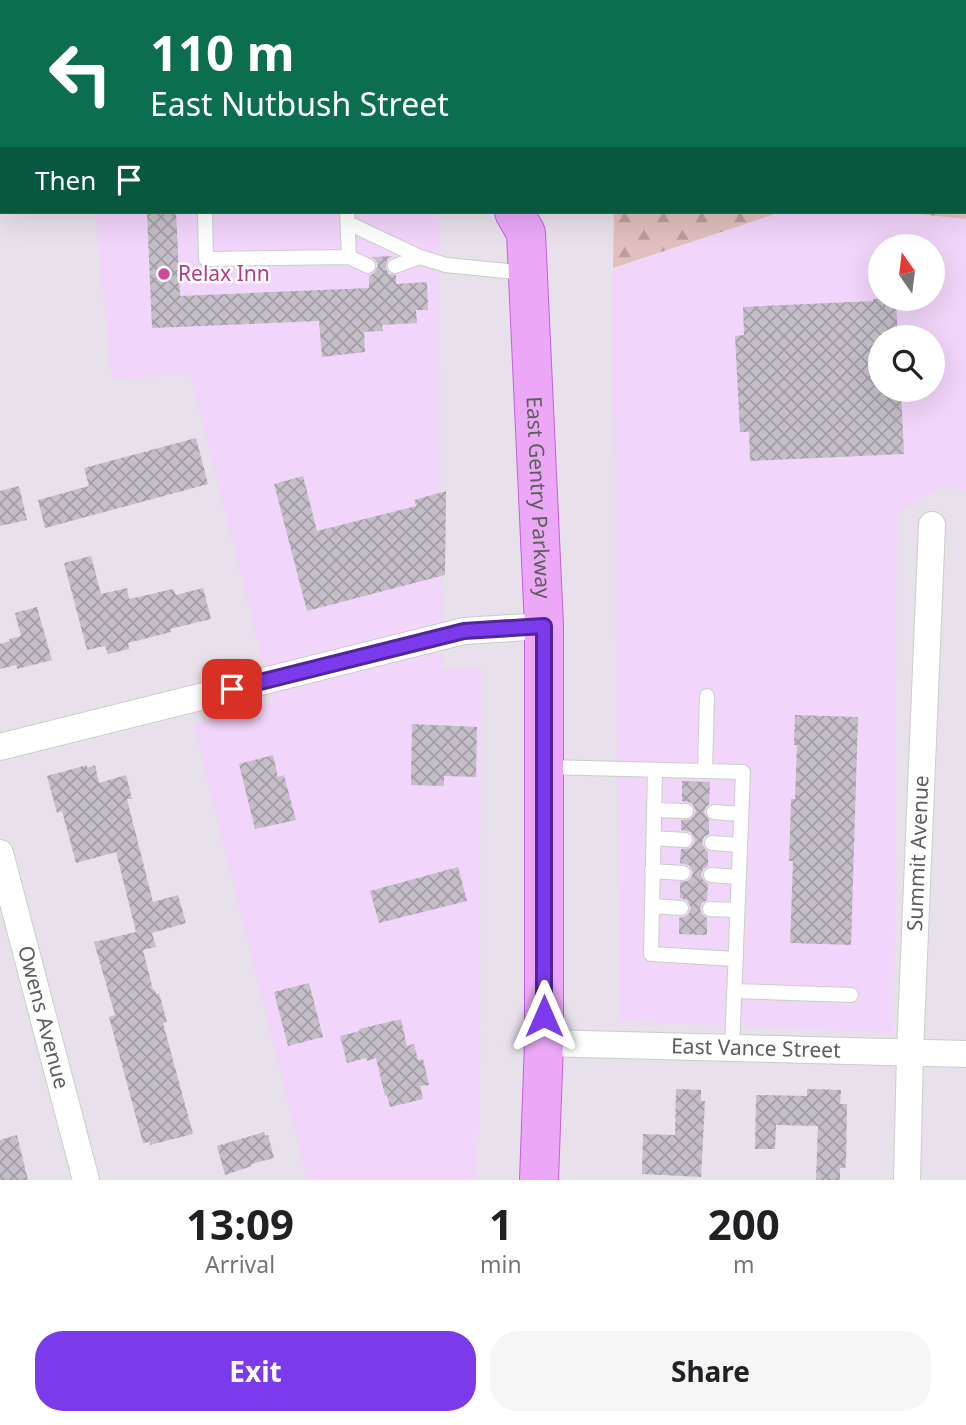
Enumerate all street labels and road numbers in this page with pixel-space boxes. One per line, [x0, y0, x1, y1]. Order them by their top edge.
street label: East Gentry Parkway [520, 396, 558, 600]
street label: Summit Avenue [900, 775, 935, 932]
street label: Owens Avenue [12, 942, 76, 1092]
street label: East Vance Street [671, 1031, 842, 1064]

